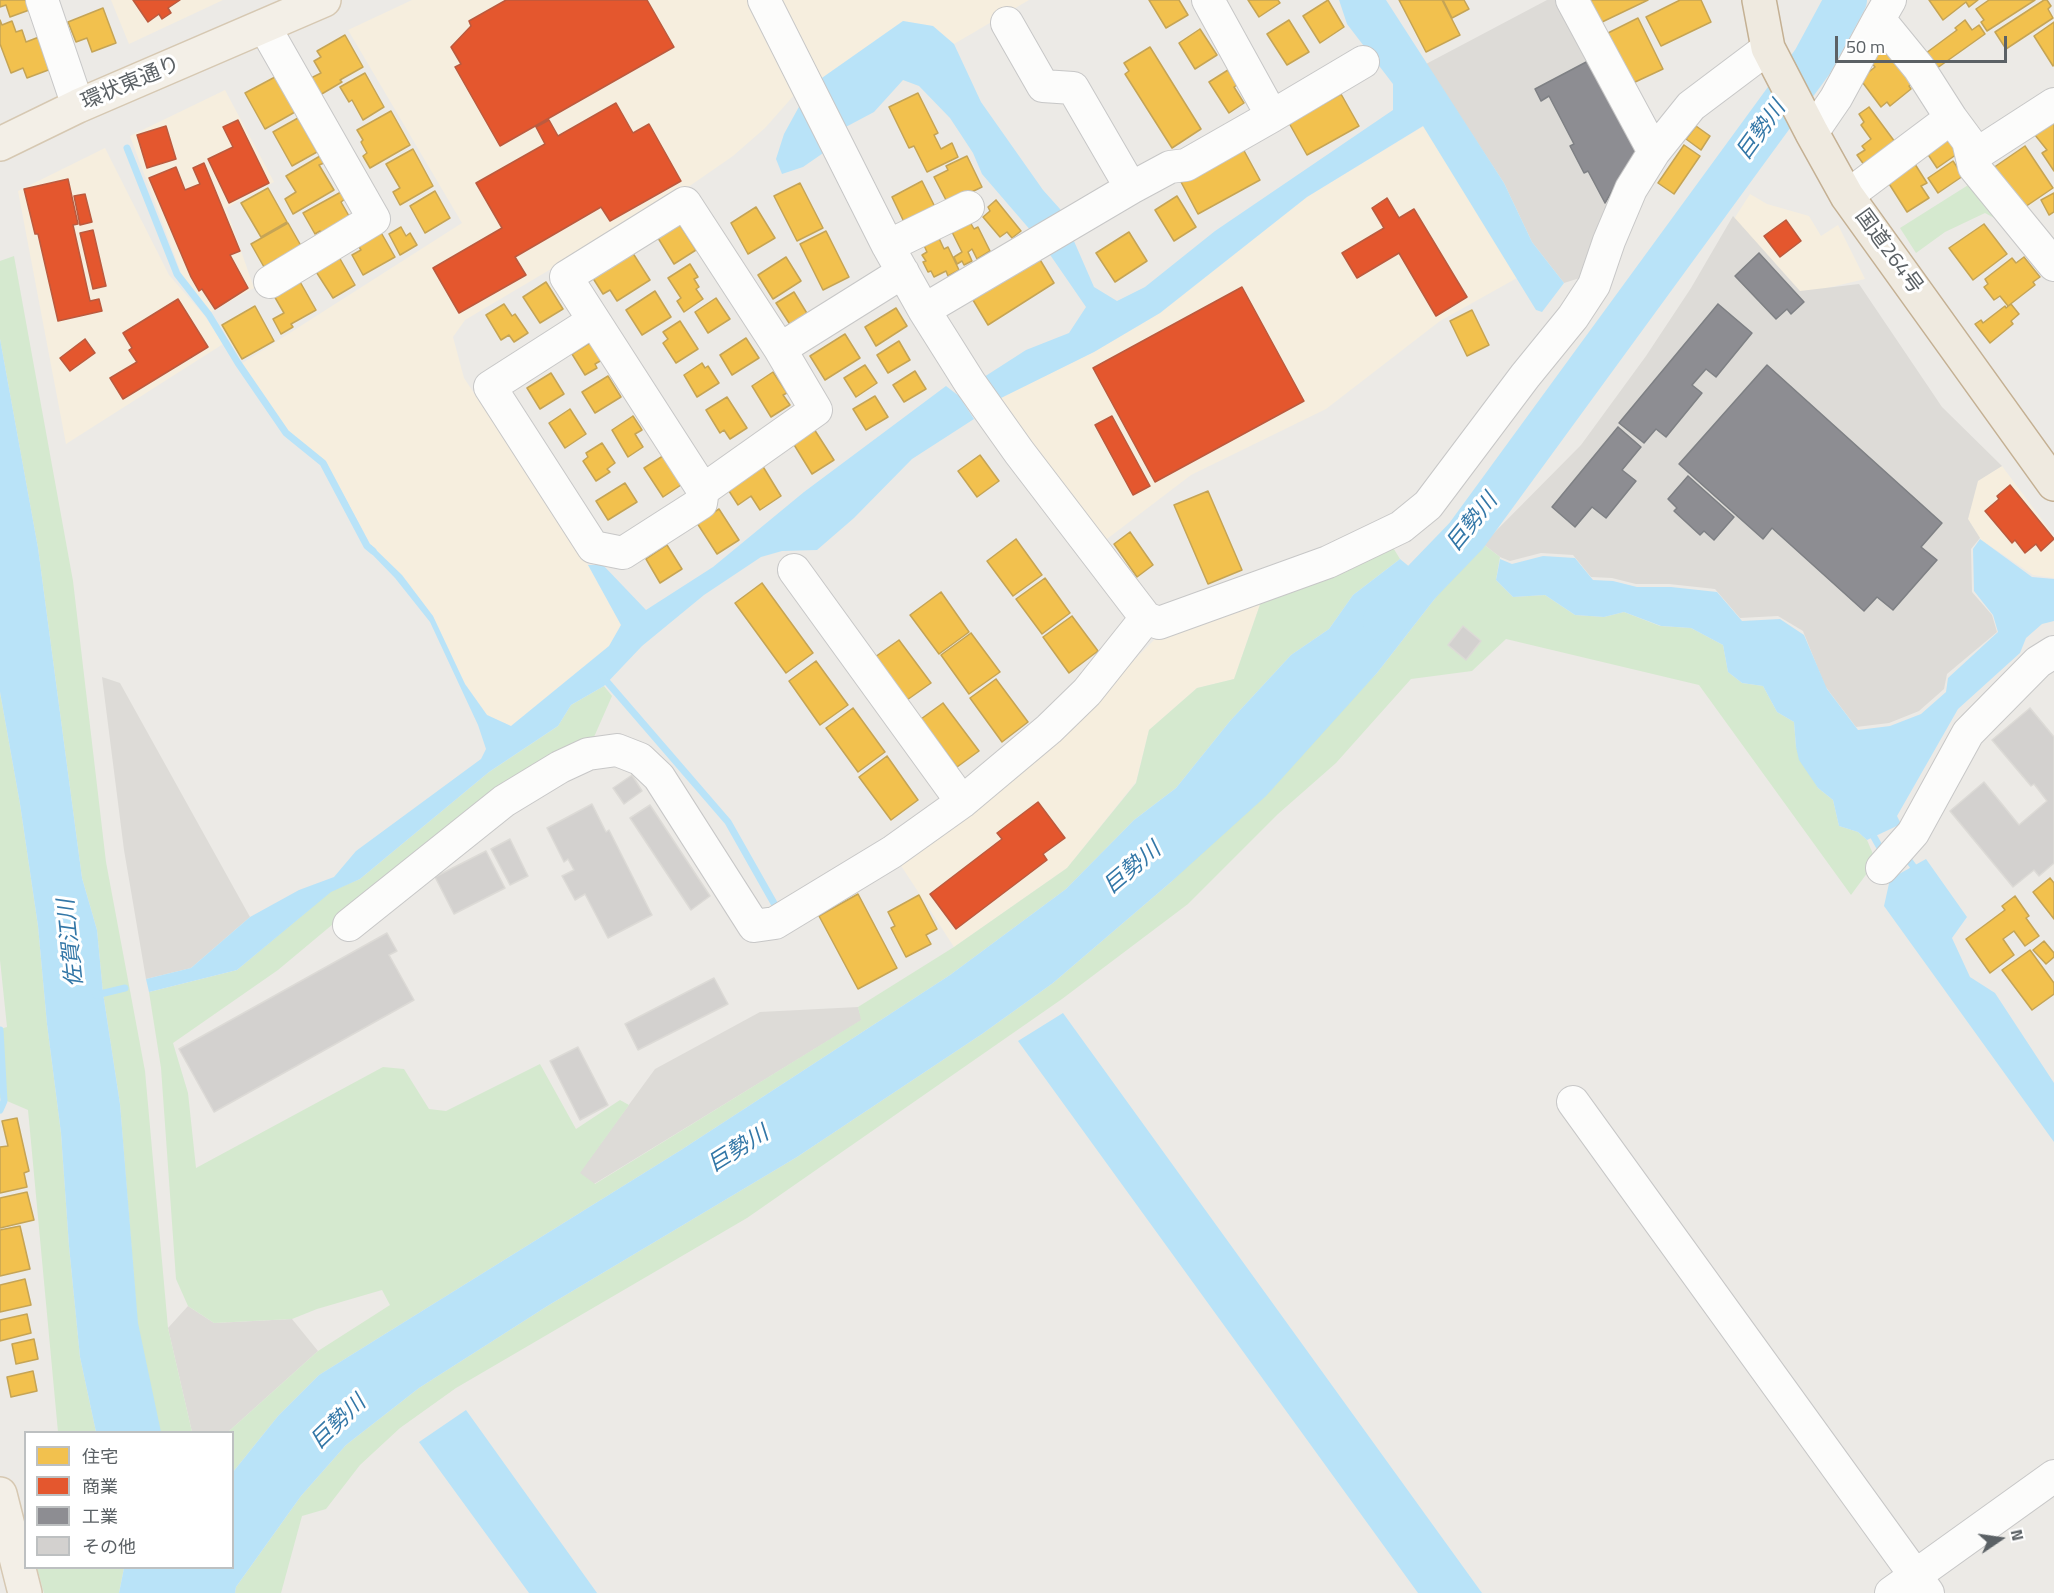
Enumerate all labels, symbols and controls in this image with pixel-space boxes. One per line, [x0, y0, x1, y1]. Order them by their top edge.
scale bar [1838, 24, 2010, 62]
text: 50 m [1846, 33, 1885, 60]
street label: 環状東通り [78, 52, 184, 116]
water label: 巨勢川 [1732, 97, 1792, 165]
street label: 国道264号 [1849, 205, 1927, 299]
water label: 巨勢川 [1442, 489, 1504, 557]
water label: 巨勢川 [1099, 838, 1167, 900]
water label: 佐賀江川 [54, 898, 90, 988]
water label: 巨勢川 [704, 1121, 774, 1179]
water label: 巨勢川 [306, 1391, 372, 1455]
legend [24, 1431, 234, 1569]
text: 住宅 [82, 1443, 118, 1470]
text: 商業 [82, 1473, 118, 1500]
text: 工業 [82, 1503, 118, 1530]
north arrow [1970, 1509, 2030, 1569]
text: N [2005, 1527, 2030, 1543]
text: その他 [82, 1533, 136, 1560]

